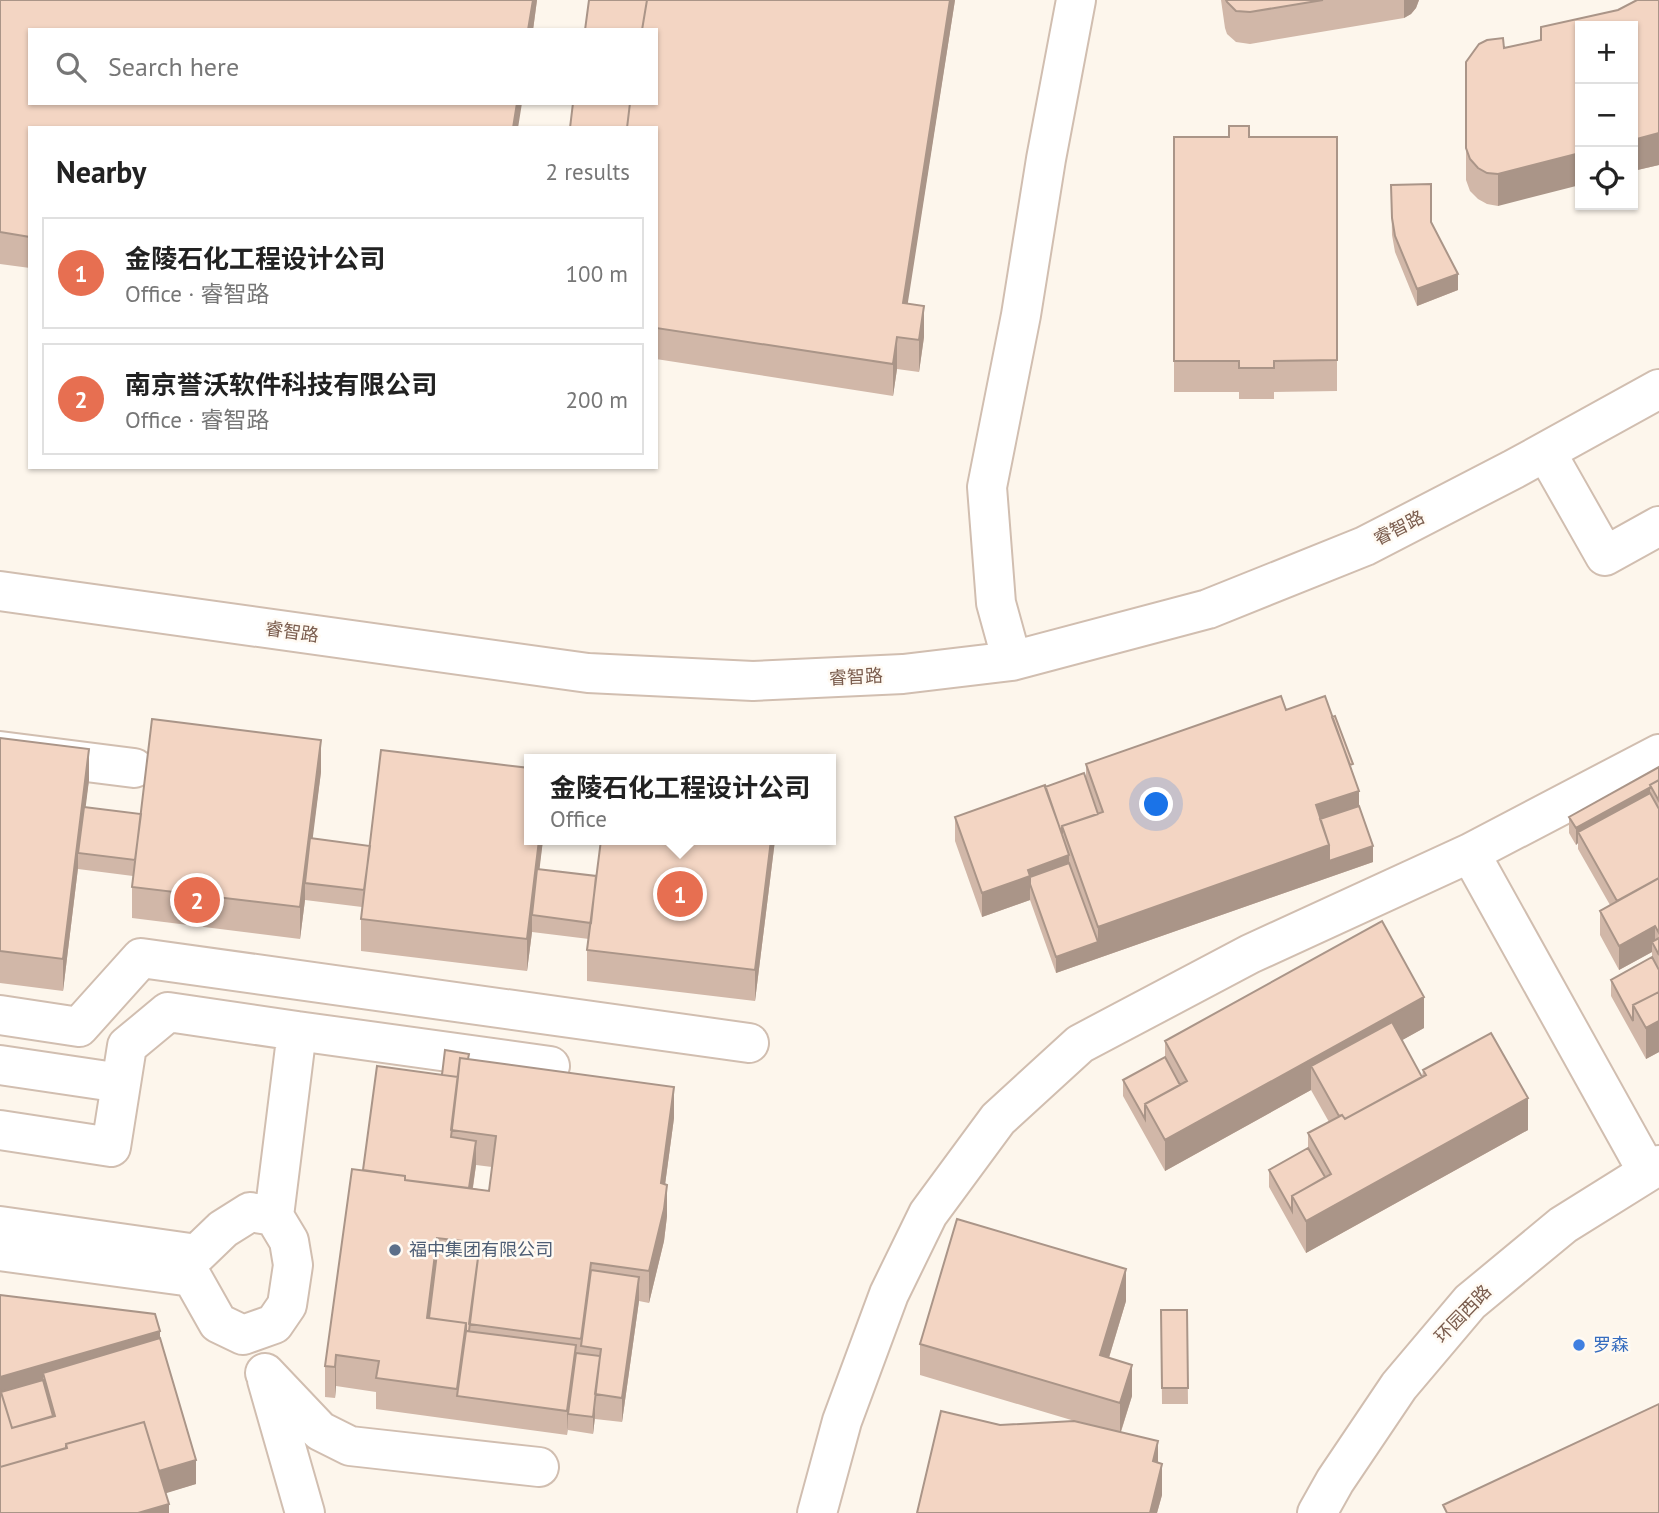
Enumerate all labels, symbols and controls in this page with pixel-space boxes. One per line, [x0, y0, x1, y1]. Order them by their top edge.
map controls [1575, 21, 1638, 210]
button: + [1575, 21, 1638, 84]
search box [28, 28, 658, 105]
icon: search [52, 48, 90, 86]
text: Search here [108, 50, 239, 83]
button: − [1575, 84, 1638, 147]
button: locate [1575, 147, 1638, 210]
text: Nearby [56, 152, 146, 191]
text: 2 results [546, 157, 630, 186]
text: 金陵石化工程设计公司 [125, 242, 385, 275]
text: 1 [74, 259, 88, 288]
text: 100 m [566, 259, 628, 288]
text: Office · 睿智路 [125, 279, 269, 308]
text: 南京誉沃软件科技有限公司 [125, 368, 437, 401]
text: 2 [74, 385, 88, 414]
text: 200 m [566, 385, 628, 414]
text: Office · 睿智路 [125, 405, 269, 434]
street label: 睿智路 [1369, 505, 1428, 550]
street label: 睿智路 [264, 616, 320, 647]
street label: 睿智路 [828, 664, 884, 689]
popup [524, 754, 836, 845]
text: 金陵石化工程设计公司 [550, 771, 810, 804]
your location [1139, 787, 1173, 821]
text: Office [550, 804, 607, 833]
pin: 1 [657, 868, 703, 920]
pin: 2 [174, 874, 220, 926]
place label: 福中集团有限公司 [409, 1238, 553, 1261]
marker: 福中集团有限公司 [387, 1242, 403, 1258]
street label: 环园西路 [1429, 1280, 1496, 1348]
place label: 罗森 [1593, 1333, 1629, 1356]
marker: 罗森 [1571, 1337, 1587, 1353]

